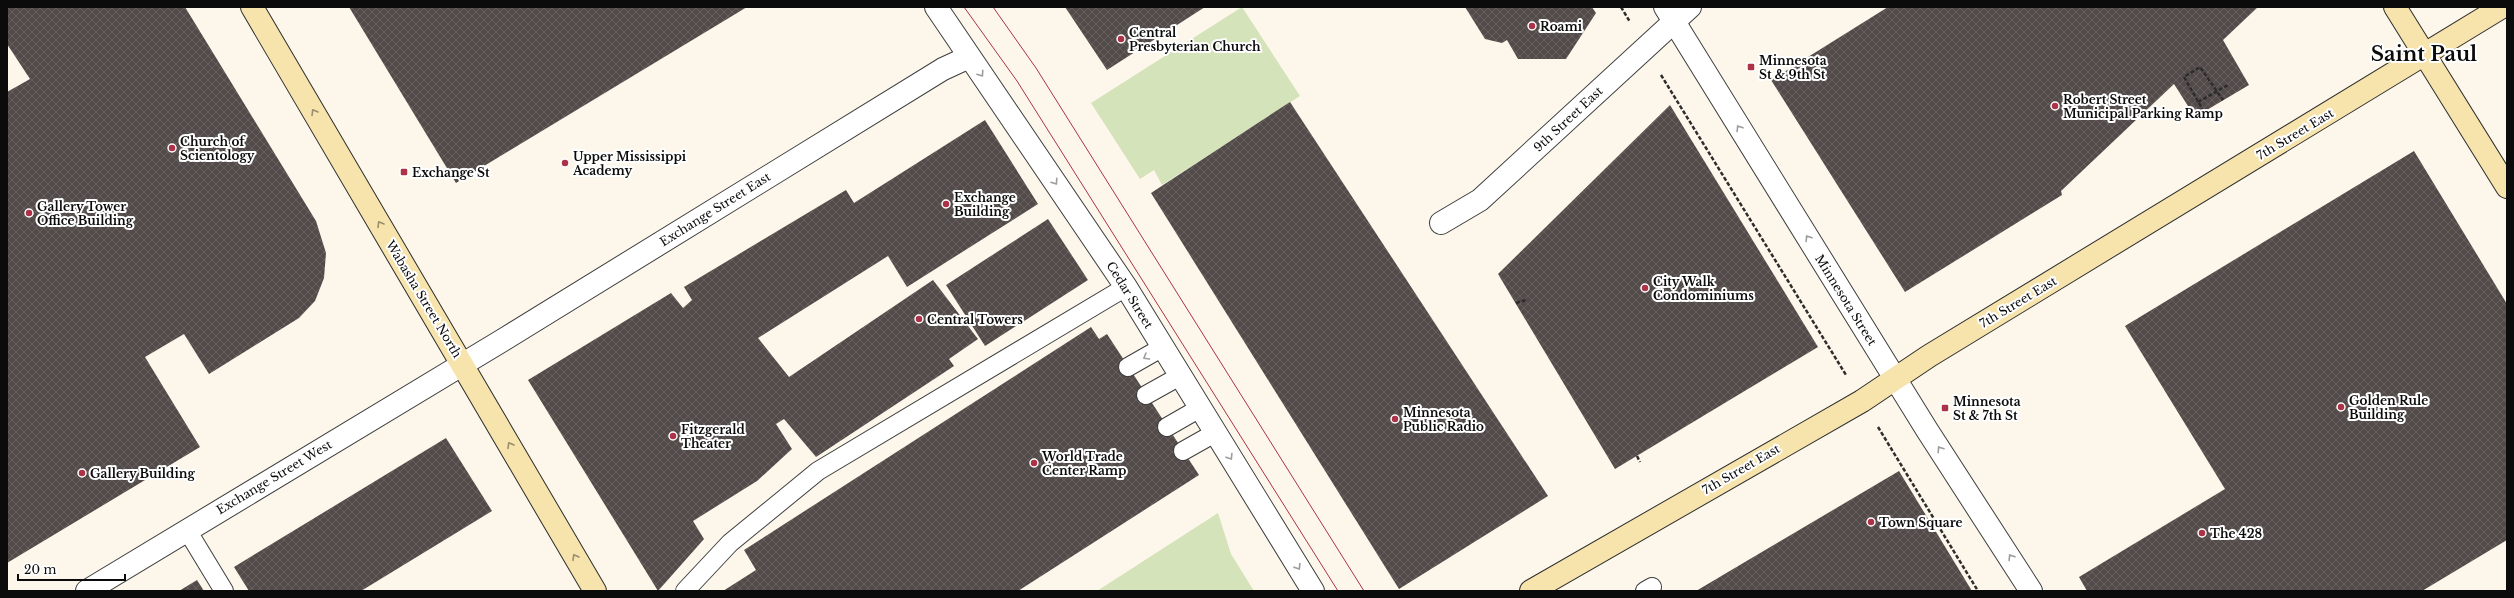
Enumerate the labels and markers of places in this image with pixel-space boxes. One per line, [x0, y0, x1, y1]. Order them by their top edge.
place label: Roami [1540, 19, 1583, 34]
marker: Roami [1527, 21, 1537, 31]
place label: Central Presbyterian Church [1129, 25, 1261, 54]
marker: Central Presbyterian Church [1116, 34, 1126, 44]
place label: Minnesota St & 9th St [1759, 53, 1827, 82]
marker: Minnesota St & 9th St [1746, 62, 1756, 72]
place label: Robert Street Municipal Parking Ramp [2063, 92, 2223, 121]
marker: Robert Street Municipal Parking Ramp [2050, 101, 2060, 111]
place label: Church of Scientology [180, 134, 255, 163]
marker: Church of Scientology [167, 143, 177, 153]
place label: Upper Mississippi Academy [572, 149, 687, 178]
marker: Upper Mississippi Academy [560, 158, 570, 168]
place label: Exchange St [412, 165, 490, 180]
marker: Exchange St [399, 167, 409, 177]
place label: Exchange Building [954, 190, 1016, 219]
place label: Gallery Tower Office Building [37, 199, 134, 228]
marker: Exchange Building [941, 199, 951, 209]
marker: Gallery Tower Office Building [24, 208, 34, 218]
place label: City Walk Condominiums [1653, 274, 1754, 303]
marker: City Walk Condominiums [1640, 283, 1650, 293]
place label: Central Towers [927, 312, 1023, 327]
marker: Central Towers [914, 314, 924, 324]
place label: Golden Rule Building [2349, 393, 2428, 422]
place label: Minnesota St & 7th St [1953, 394, 2021, 423]
marker: Golden Rule Building [2336, 402, 2346, 412]
marker: Minnesota St & 7th St [1940, 403, 1950, 413]
place label: Minnesota Public Radio [1403, 405, 1484, 434]
marker: Minnesota Public Radio [1390, 414, 1400, 424]
place label: Fitzgerald Theater [681, 422, 745, 451]
marker: Fitzgerald Theater [668, 431, 678, 441]
place label: World Trade Center Ramp [1041, 449, 1126, 478]
marker: World Trade Center Ramp [1029, 458, 1039, 468]
place label: Gallery Building [90, 466, 195, 481]
marker: Gallery Building [77, 468, 87, 478]
place label: Town Square [1879, 515, 1963, 530]
marker: Town Square [1866, 517, 1876, 527]
place label: The 428 [2210, 526, 2262, 541]
marker: The 428 [2197, 528, 2207, 538]

